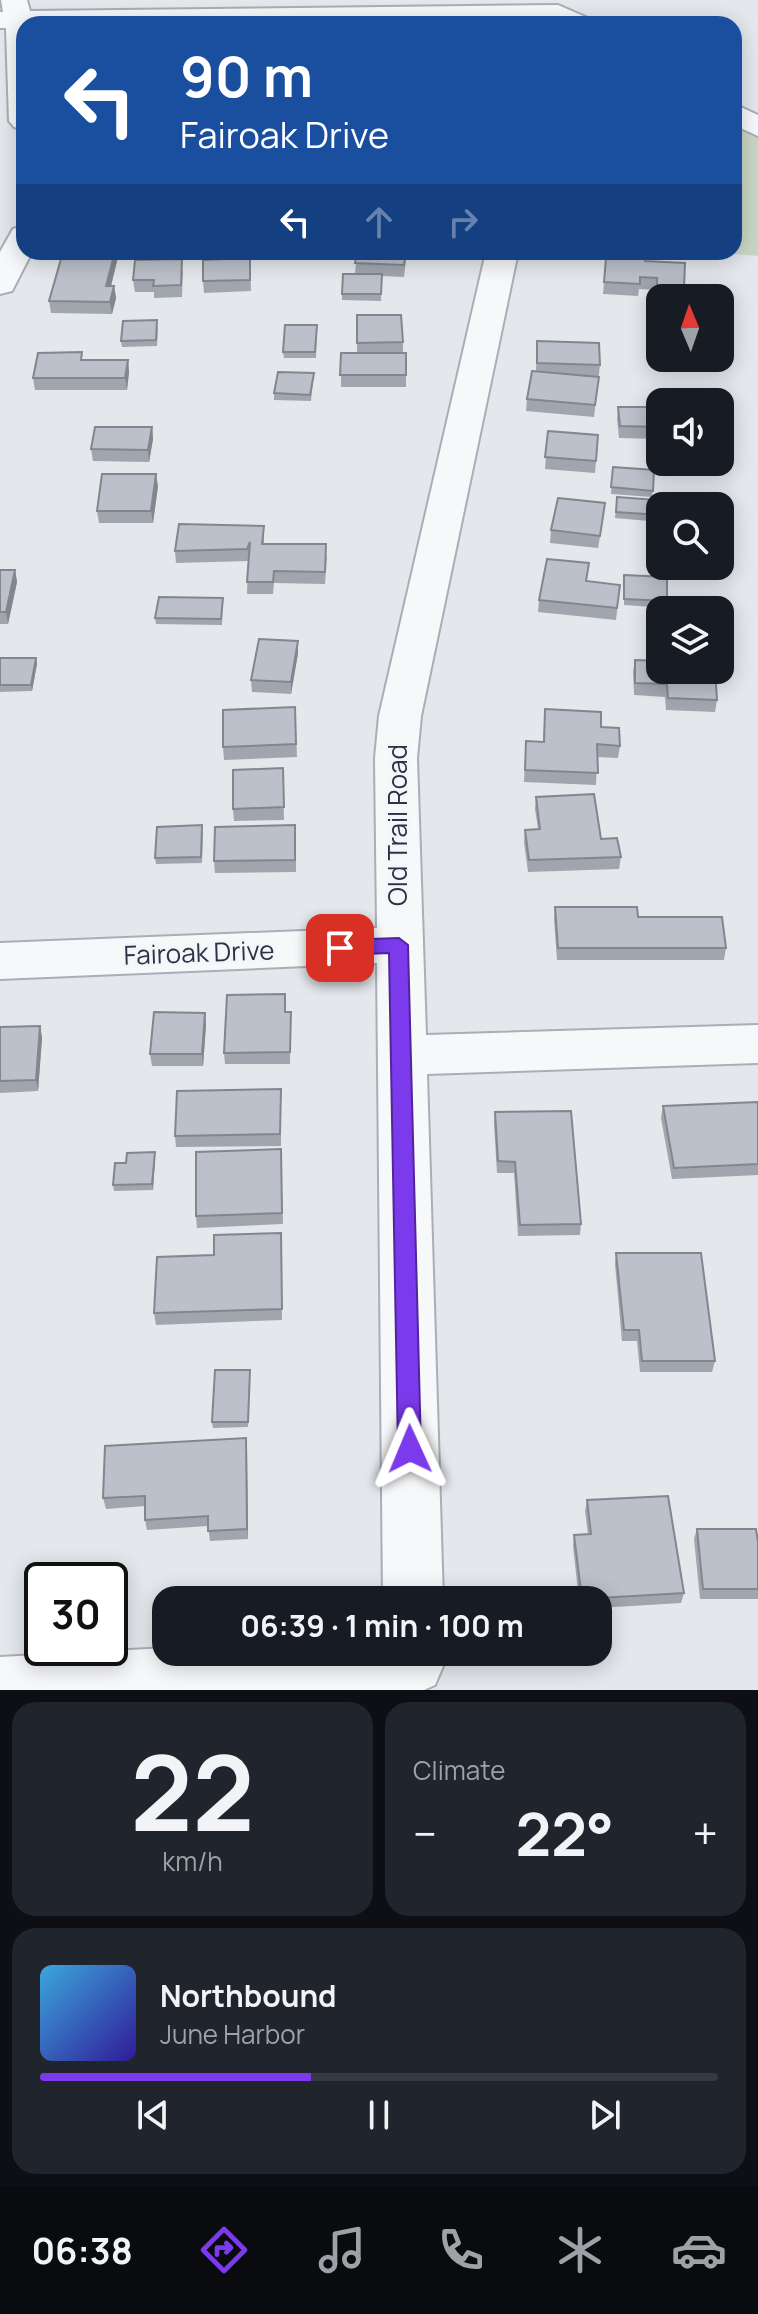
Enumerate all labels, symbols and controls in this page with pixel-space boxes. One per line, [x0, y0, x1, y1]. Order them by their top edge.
text: 90 m [180, 37, 313, 114]
icon: left [48, 48, 152, 152]
text: Fairoak Drive [180, 110, 389, 159]
icon: left [273, 200, 317, 244]
icon: ahead [357, 200, 401, 244]
icon: right [441, 200, 485, 244]
north arrow [646, 284, 734, 372]
map controls [646, 284, 734, 684]
button: sound [646, 388, 734, 476]
button: search [646, 492, 734, 580]
button: layers [646, 596, 734, 684]
street label: Old Trail Road [379, 744, 415, 906]
pin [306, 914, 374, 982]
icon: arrive [318, 926, 362, 970]
street label: Fairoak Drive [123, 931, 275, 973]
position arrow [368, 1407, 452, 1491]
speed limit sign: 30 [24, 1562, 128, 1666]
text: 06:39 · 1 min · 100 m [240, 1605, 524, 1646]
text: 22 [131, 1720, 254, 1862]
text: Climate [413, 1752, 505, 1788]
text: 22° [515, 1792, 614, 1874]
text: − [413, 1803, 437, 1863]
text: + [693, 1803, 718, 1863]
text: km/h [162, 1843, 223, 1879]
text: Northbound [160, 1975, 337, 2016]
text: June Harbor [160, 2016, 305, 2052]
icon: previous [131, 2093, 175, 2137]
icon: pause [357, 2093, 401, 2137]
icon: next [583, 2093, 627, 2137]
icon: directions [196, 2222, 252, 2278]
icon: music [314, 2222, 370, 2278]
icon: phone [433, 2222, 489, 2278]
icon: climate [552, 2222, 608, 2278]
icon: car [671, 2222, 727, 2278]
text: 06:38 [31, 2226, 133, 2275]

